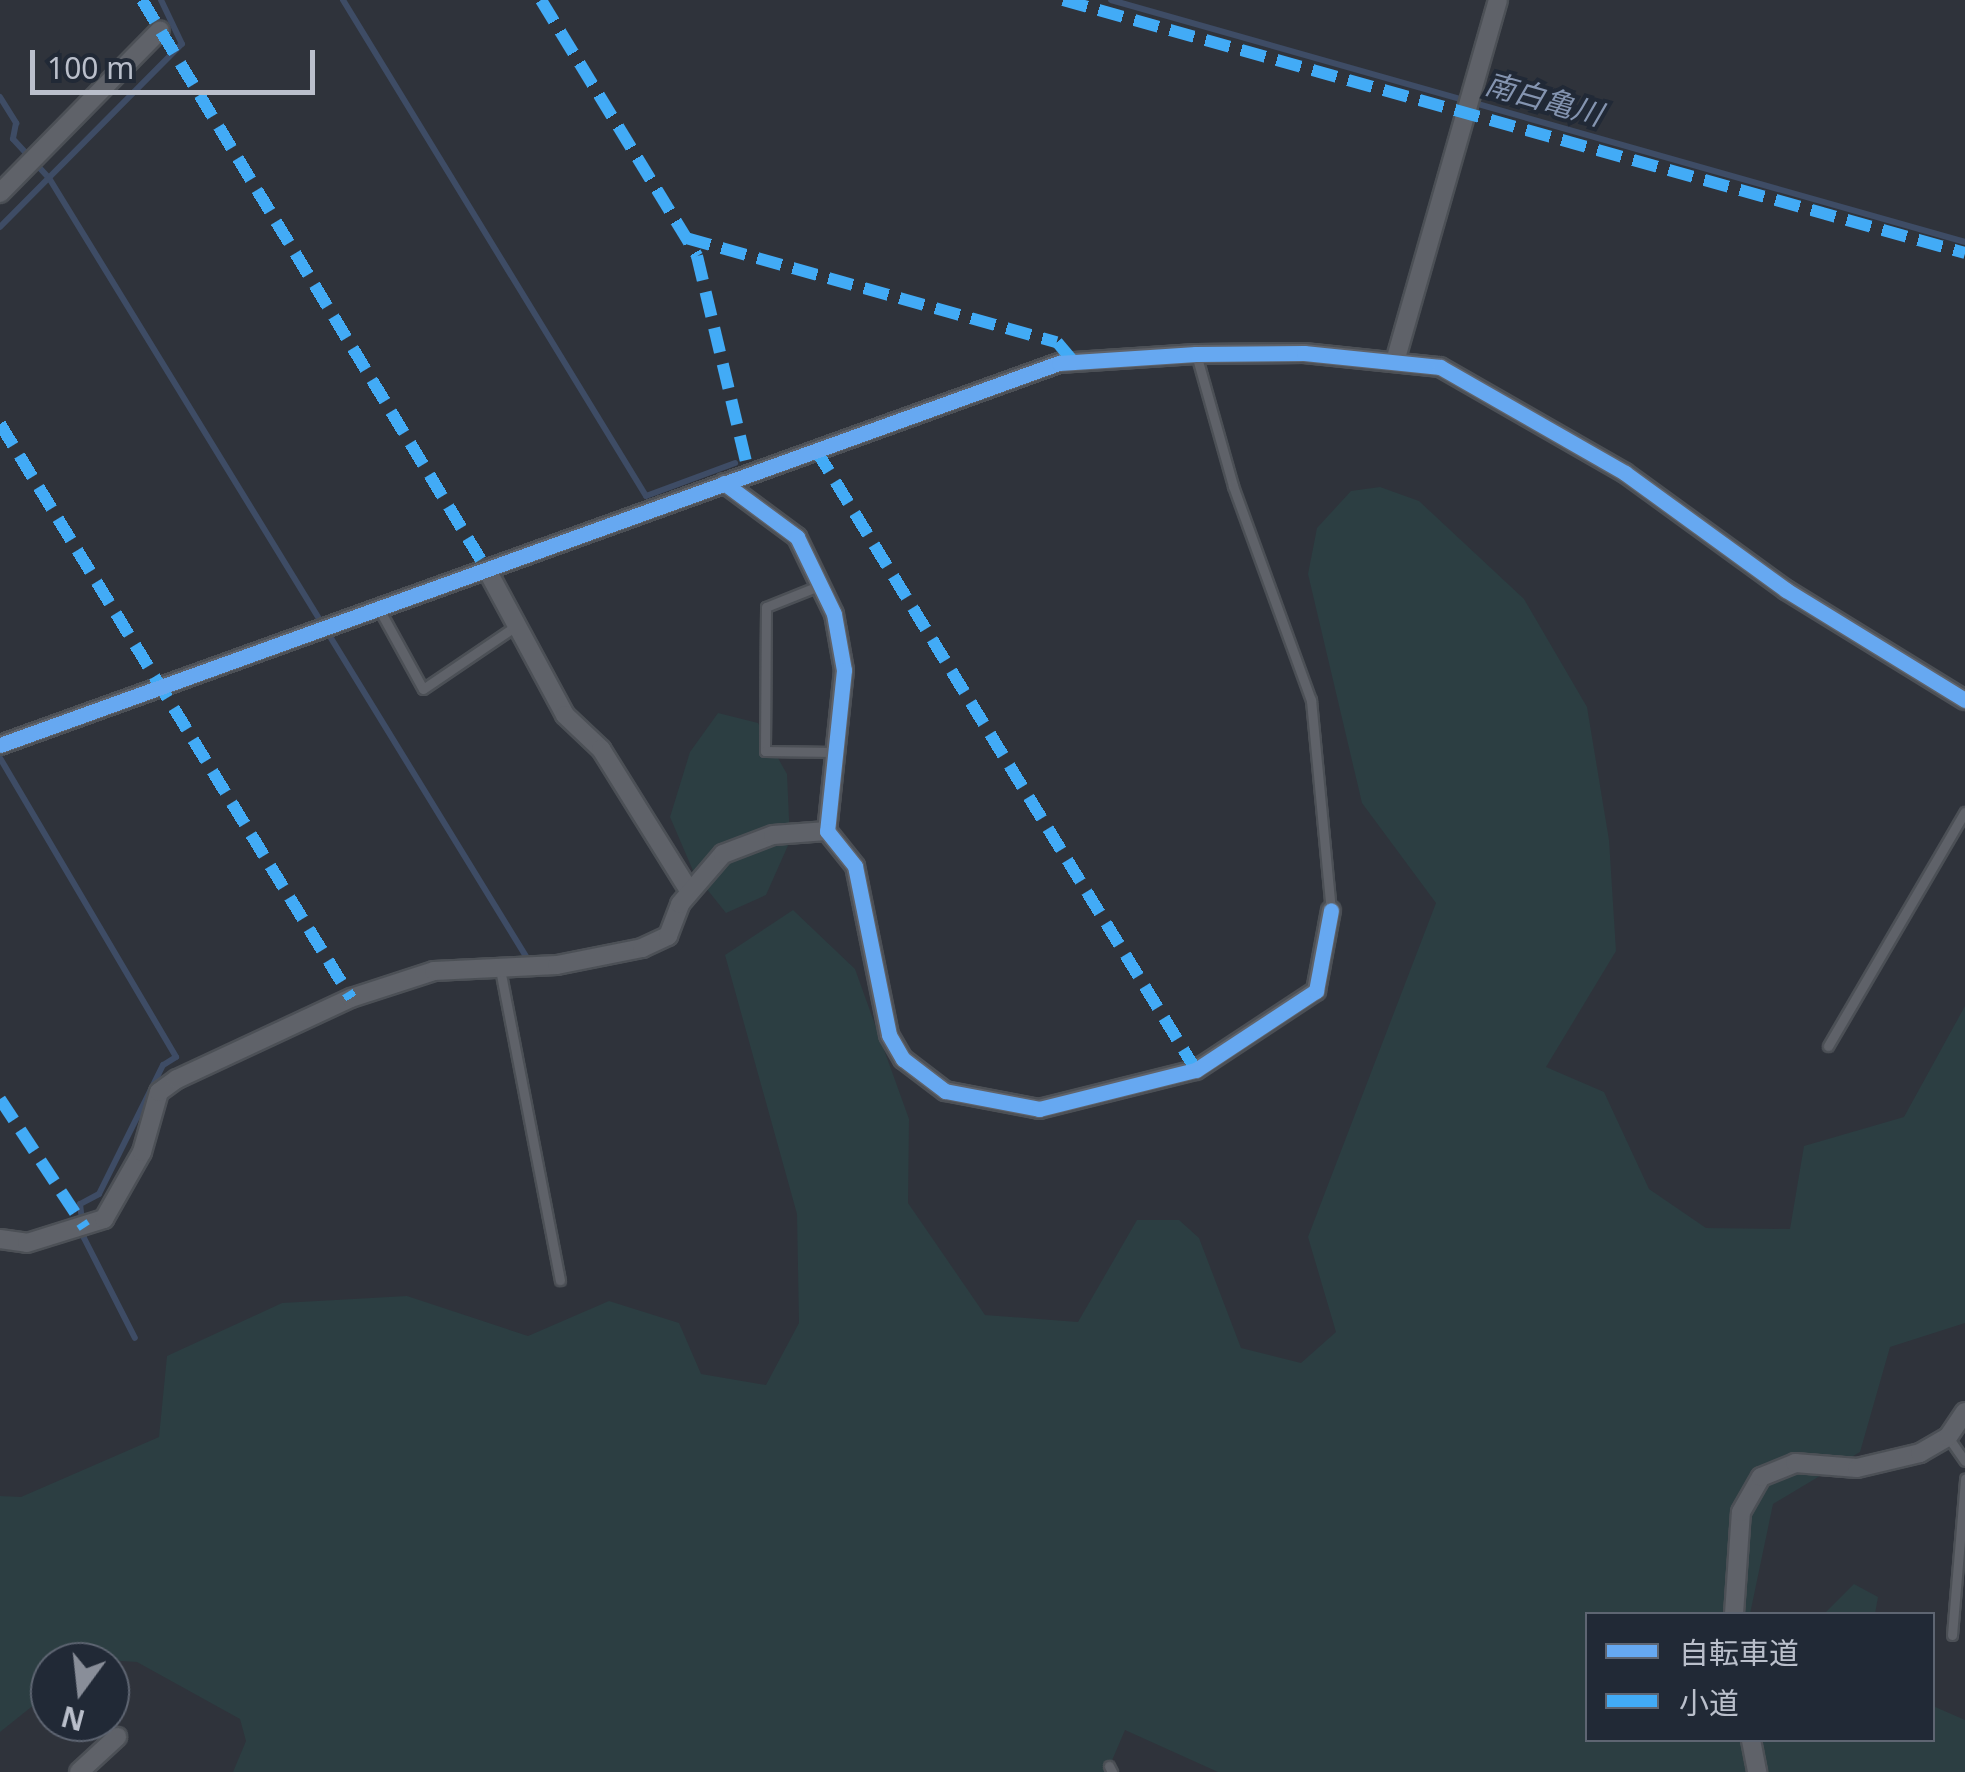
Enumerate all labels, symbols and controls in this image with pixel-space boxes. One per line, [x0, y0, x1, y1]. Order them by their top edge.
scale bar [35, 30, 320, 92]
text: 100 m [47, 47, 134, 88]
water label: 南白亀川 [1481, 65, 1607, 133]
legend [1585, 1612, 1935, 1742]
text: 自転車道 [1679, 1632, 1799, 1673]
north arrow [30, 1642, 130, 1742]
text: 小道 [1679, 1682, 1739, 1723]
text: N [57, 1698, 89, 1740]

